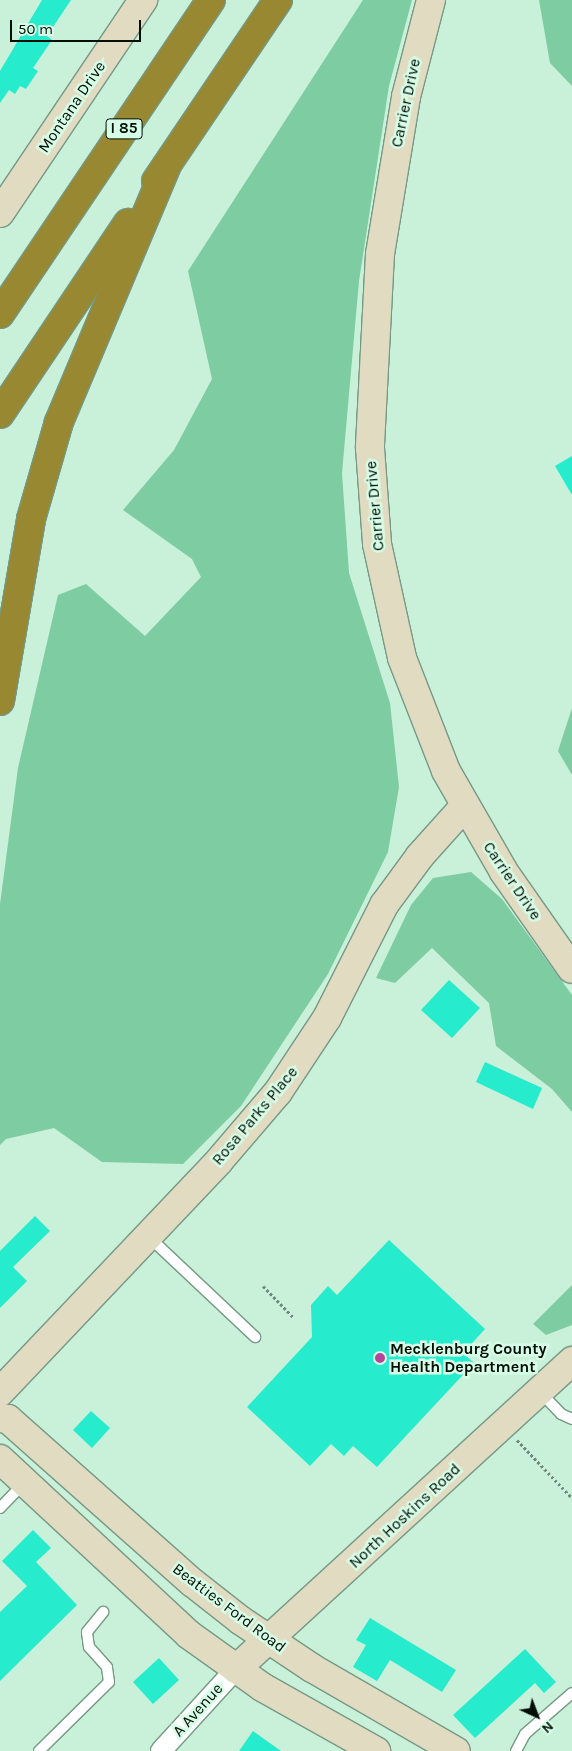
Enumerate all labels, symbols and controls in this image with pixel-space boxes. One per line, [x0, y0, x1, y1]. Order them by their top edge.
scale bar [12, 10, 144, 42]
text: 50 m [18, 20, 53, 38]
street label: Carrier Drive [387, 57, 425, 149]
street label: Montana Drive [34, 58, 110, 156]
road number: I 85 [105, 116, 143, 142]
street label: Carrier Drive [362, 460, 388, 552]
street label: Carrier Drive [479, 838, 545, 924]
street label: Rosa Parks Place [208, 1063, 302, 1169]
place label: Mecklenburg County Health Department [390, 1339, 547, 1377]
marker: Mecklenburg County Health Department [374, 1352, 386, 1364]
street label: North Hoskins Road [345, 1459, 465, 1573]
street label: Beatties Ford Road [169, 1559, 289, 1657]
street label: A Avenue [169, 1679, 227, 1741]
north arrow [512, 1691, 562, 1741]
text: N [538, 1718, 557, 1737]

